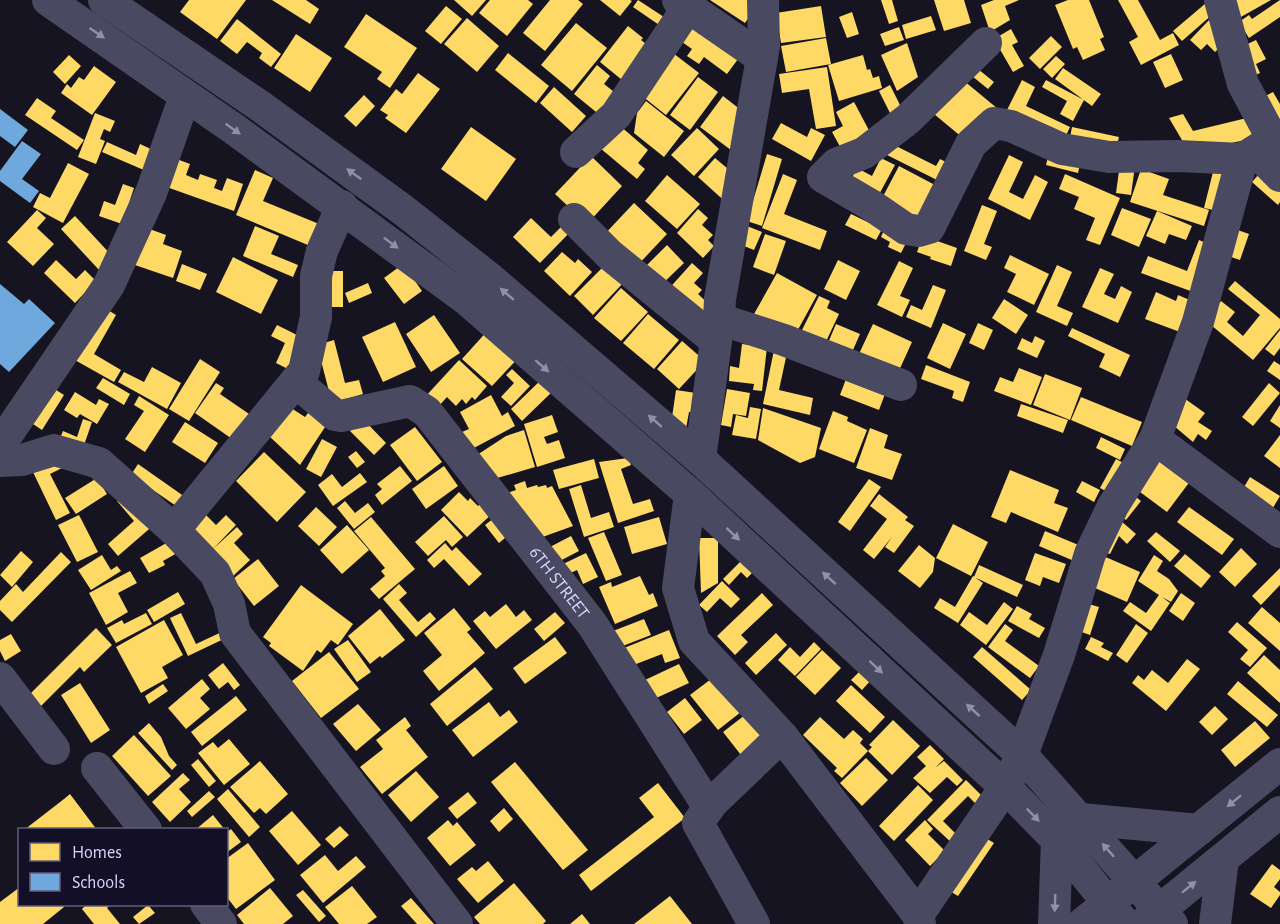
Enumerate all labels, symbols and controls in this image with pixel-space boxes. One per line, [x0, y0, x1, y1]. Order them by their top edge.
one-way arrow [88, 27, 104, 39]
one-way arrow [225, 123, 241, 135]
one-way arrow [346, 168, 362, 180]
one-way arrow [383, 237, 399, 249]
one-way arrow [500, 287, 515, 301]
one-way arrow [534, 359, 549, 372]
one-way arrow [648, 415, 663, 428]
one-way arrow [725, 527, 740, 540]
street label: 6TH STREET [525, 544, 592, 623]
one-way arrow [822, 571, 837, 585]
one-way arrow [868, 660, 883, 673]
one-way arrow [966, 704, 981, 717]
one-way arrow [1227, 794, 1242, 806]
one-way arrow [1026, 808, 1040, 823]
legend [18, 828, 228, 906]
one-way arrow [1102, 843, 1115, 858]
text: Homes [72, 844, 122, 862]
text: Schools [72, 874, 125, 892]
one-way arrow [1181, 882, 1196, 894]
one-way arrow [1050, 893, 1059, 912]

